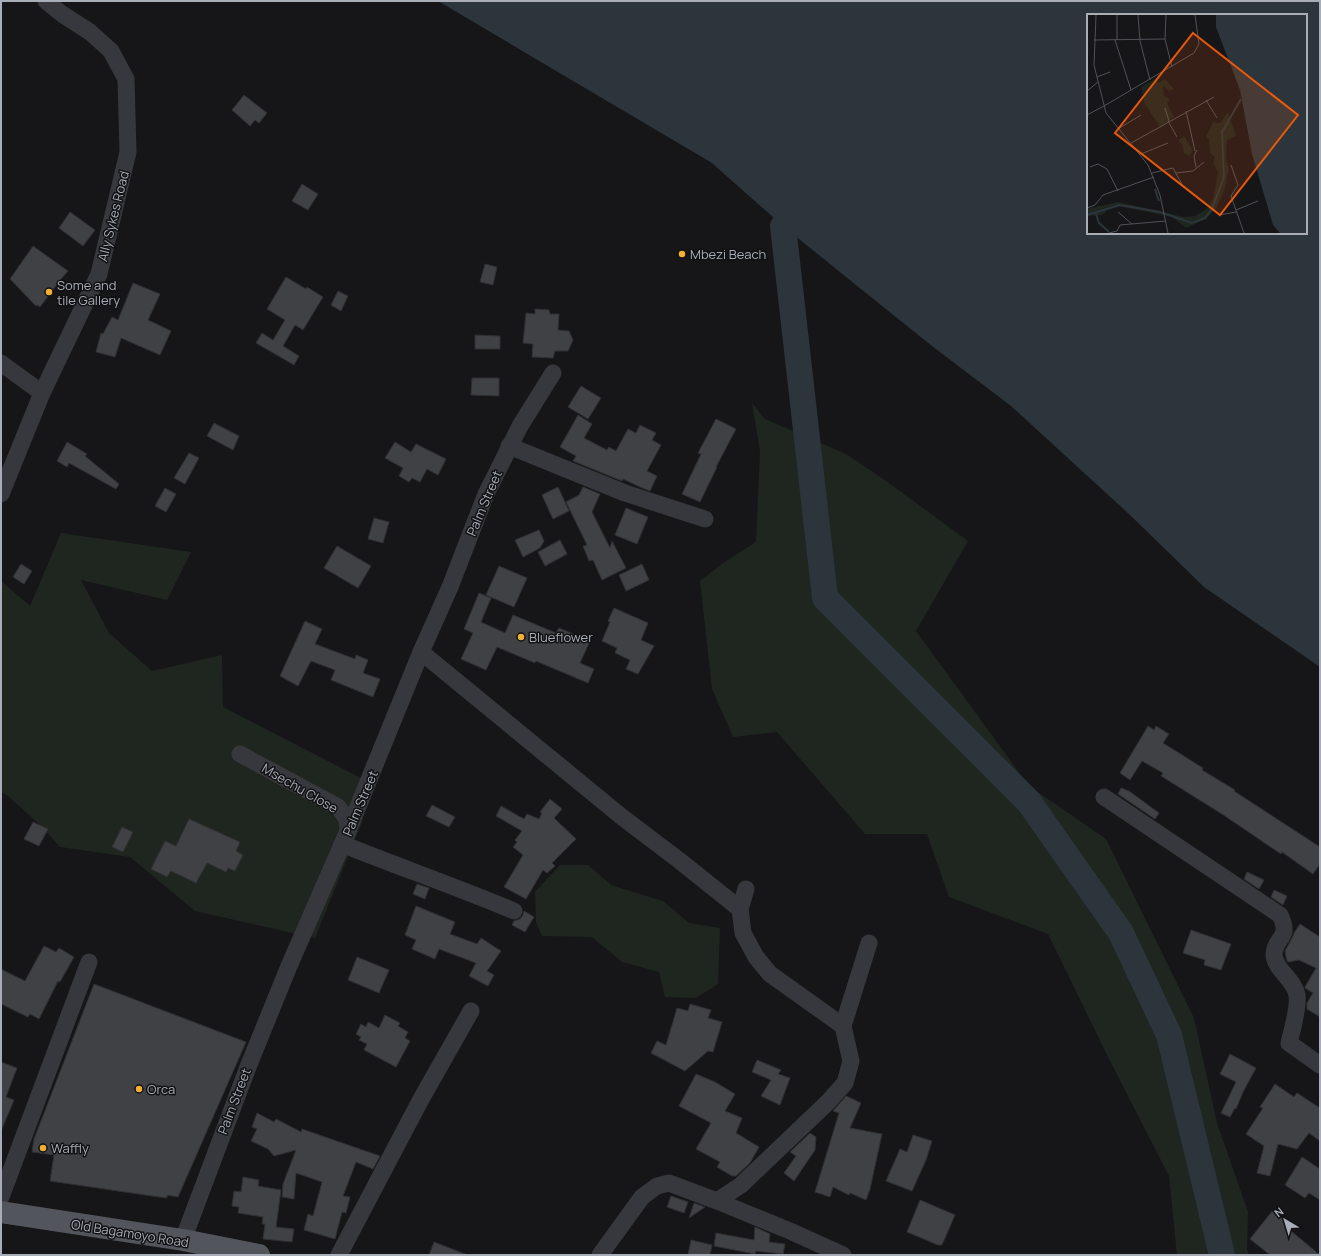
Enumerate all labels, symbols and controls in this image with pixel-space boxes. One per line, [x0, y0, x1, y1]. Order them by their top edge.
inset map [1087, 14, 1307, 234]
street label: Ally Sykes Road [93, 169, 133, 263]
place label: Mbezi Beach [690, 245, 766, 263]
marker: Mbezi Beach [677, 249, 687, 259]
place label: Some and tile Gallery [57, 276, 120, 309]
marker: Some and tile Gallery [44, 287, 54, 297]
street label: Palm Street [462, 467, 506, 539]
place label: Blueflower [529, 628, 593, 646]
marker: Blueflower [516, 632, 526, 642]
street label: Msechu Close [259, 759, 342, 817]
street label: Palm Street [338, 767, 382, 839]
street label: Palm Street [213, 1065, 255, 1137]
place label: Orca [147, 1080, 175, 1098]
marker: Orca [134, 1084, 144, 1094]
place label: Waffly [51, 1139, 89, 1157]
marker: Waffly [38, 1143, 48, 1153]
north arrow [1265, 1200, 1305, 1240]
text: N [1271, 1203, 1286, 1220]
street label: Old Bagamoyo Road [70, 1215, 190, 1251]

